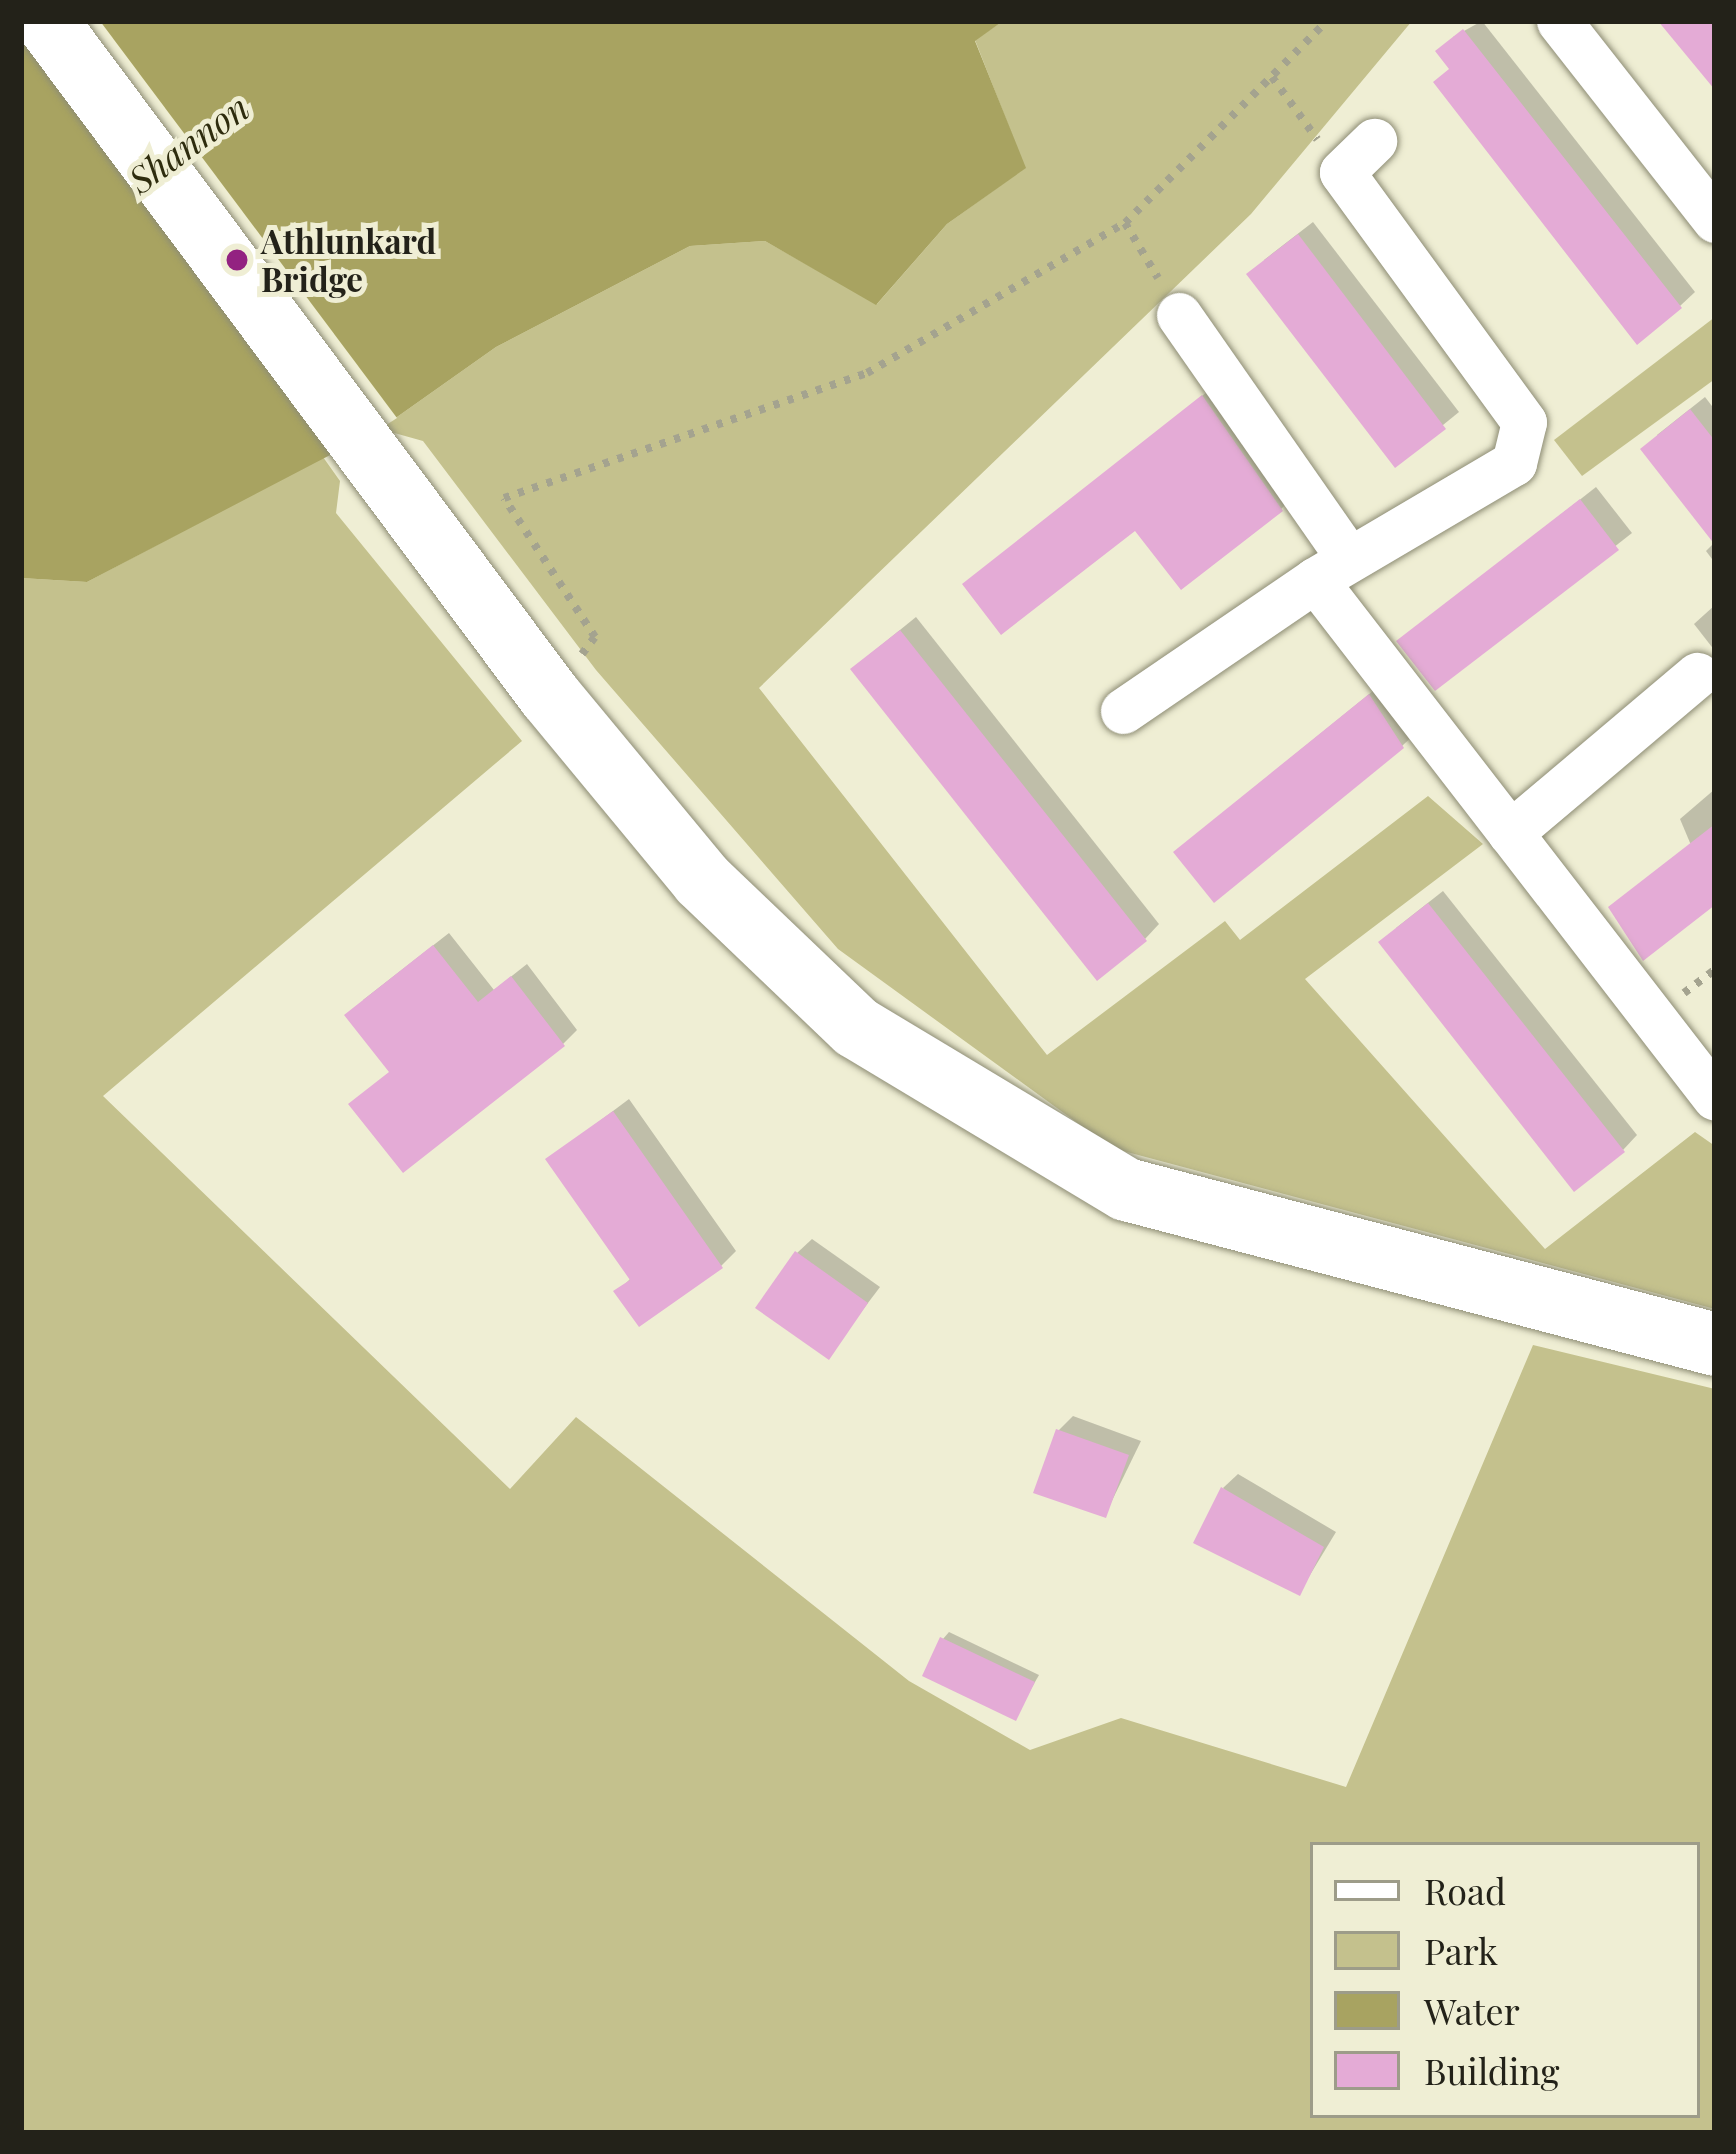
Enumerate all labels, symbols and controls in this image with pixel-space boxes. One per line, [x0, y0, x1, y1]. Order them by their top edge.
water label: Shannon [119, 85, 257, 201]
place label: Athlunkard Bridge [261, 221, 436, 299]
marker: Athlunkard Bridge [224, 247, 250, 273]
legend [1310, 1842, 1700, 2118]
text: Road [1424, 1866, 1506, 1914]
text: Park [1424, 1926, 1498, 1974]
text: Water [1424, 1986, 1520, 2034]
text: Building [1424, 2046, 1559, 2094]

